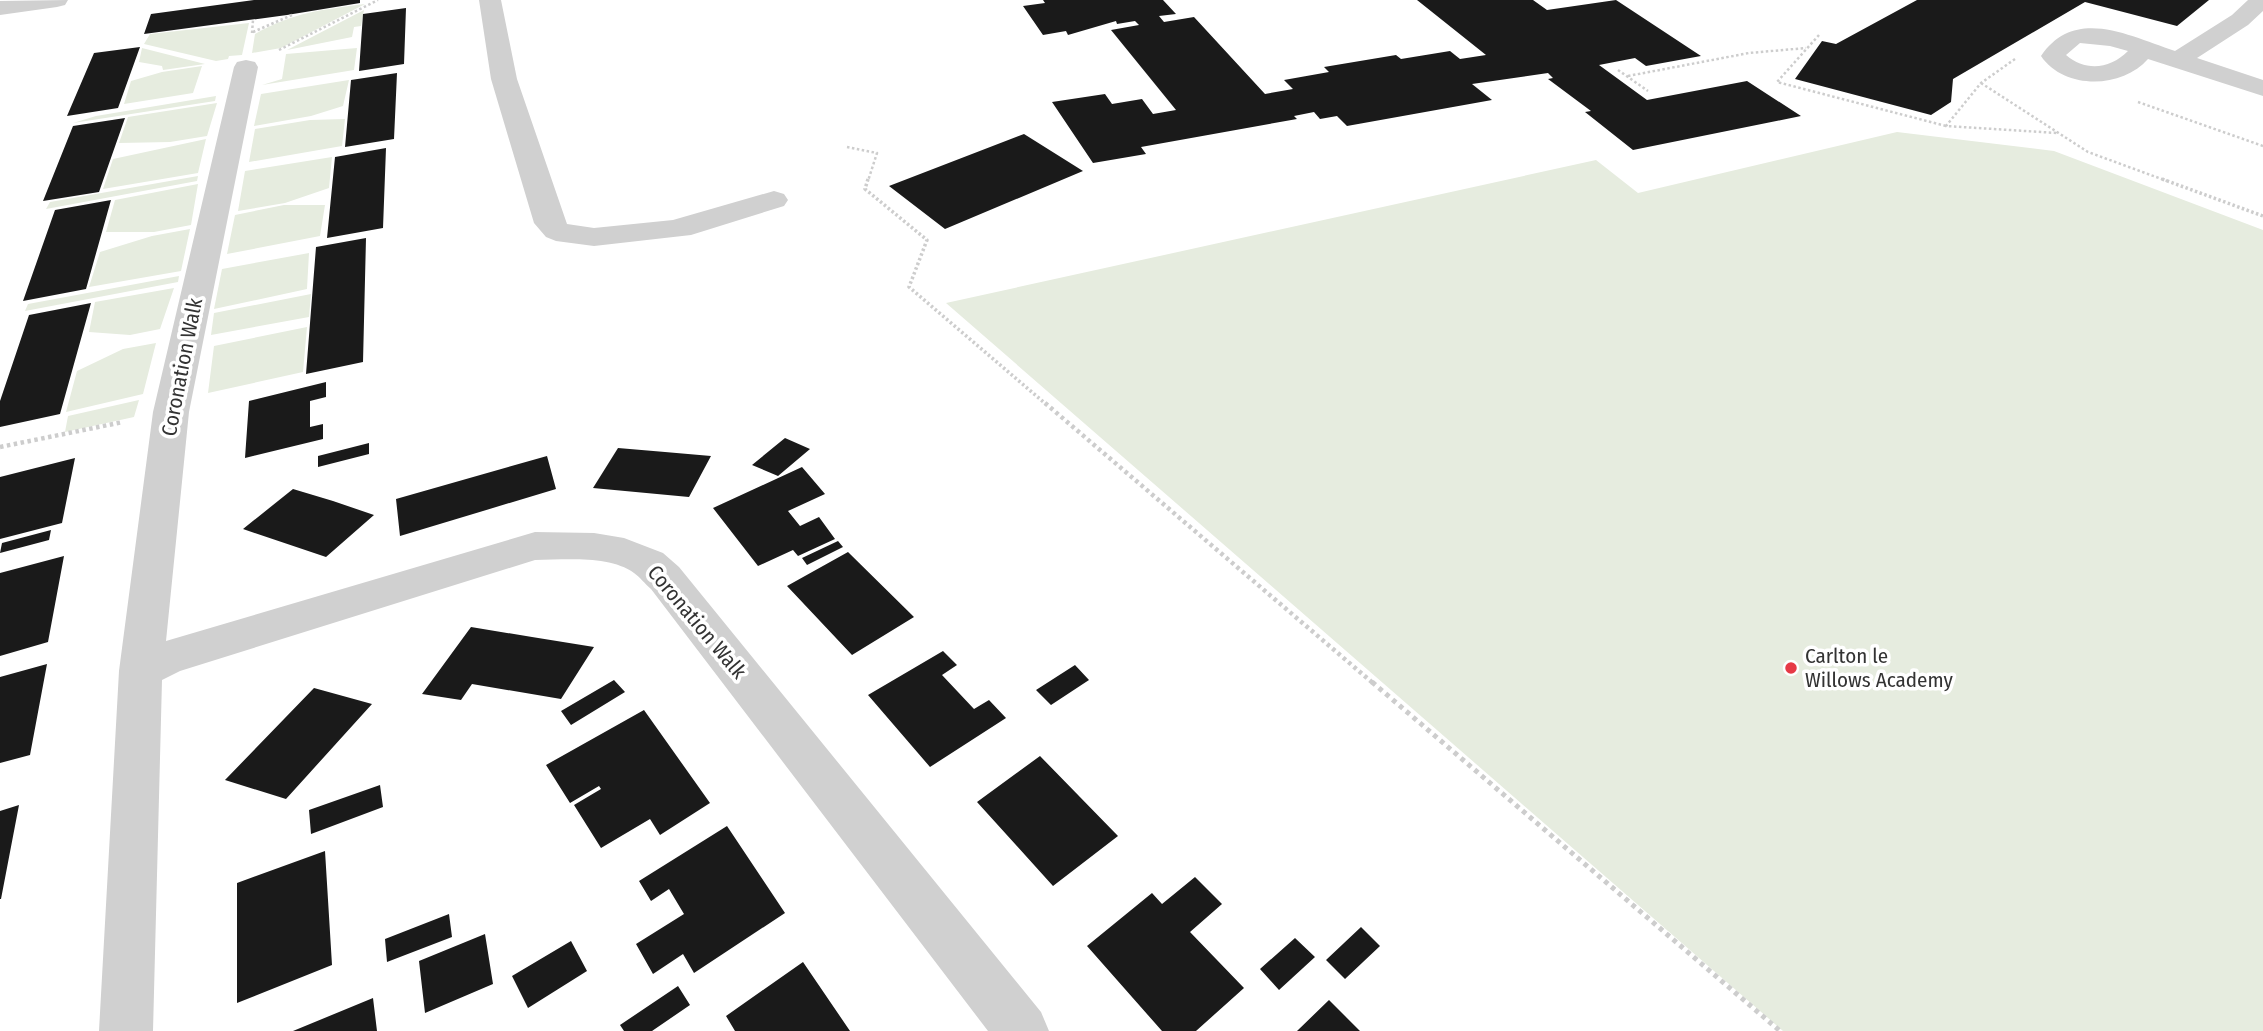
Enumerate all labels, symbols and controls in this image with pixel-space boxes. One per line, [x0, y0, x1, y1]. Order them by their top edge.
street label: Coronation Walk [156, 296, 208, 438]
street label: Coronation Walk [642, 560, 752, 684]
place label: Carlton le Willows Academy [1805, 643, 1953, 693]
marker: Carlton le Willows Academy [1783, 660, 1799, 676]

